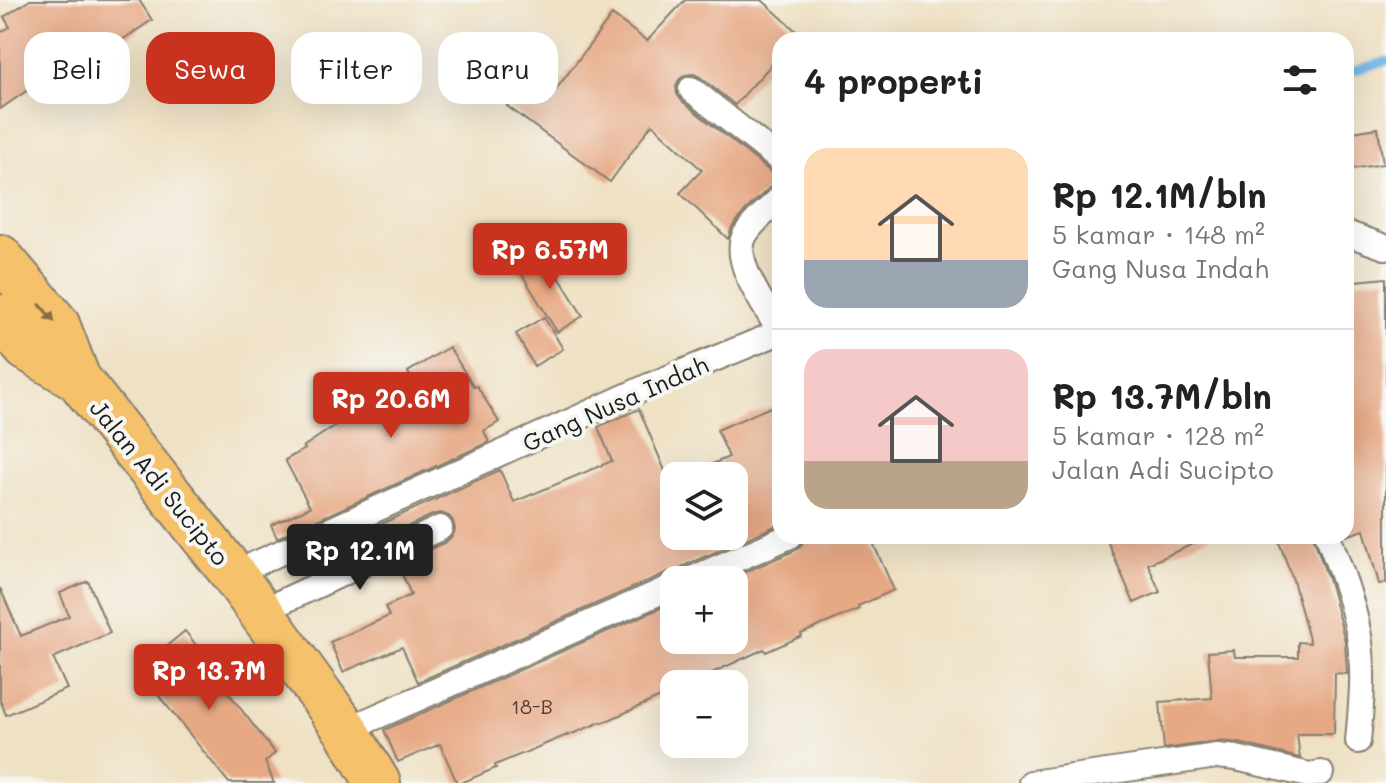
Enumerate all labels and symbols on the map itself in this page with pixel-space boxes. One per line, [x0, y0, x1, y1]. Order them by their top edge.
pin: Rp 6.57M [467, 223, 633, 291]
one-way arrow [38, 303, 56, 323]
street label: Gang Nusa Indah [517, 348, 713, 458]
pin: Rp 20.6M [308, 372, 474, 440]
street label: Jalan Adi Sucipto [84, 393, 236, 571]
pin: Rp 12.1M [277, 524, 443, 592]
pin: Rp 13.7M [126, 644, 292, 712]
house number: 18-B [511, 693, 553, 719]

